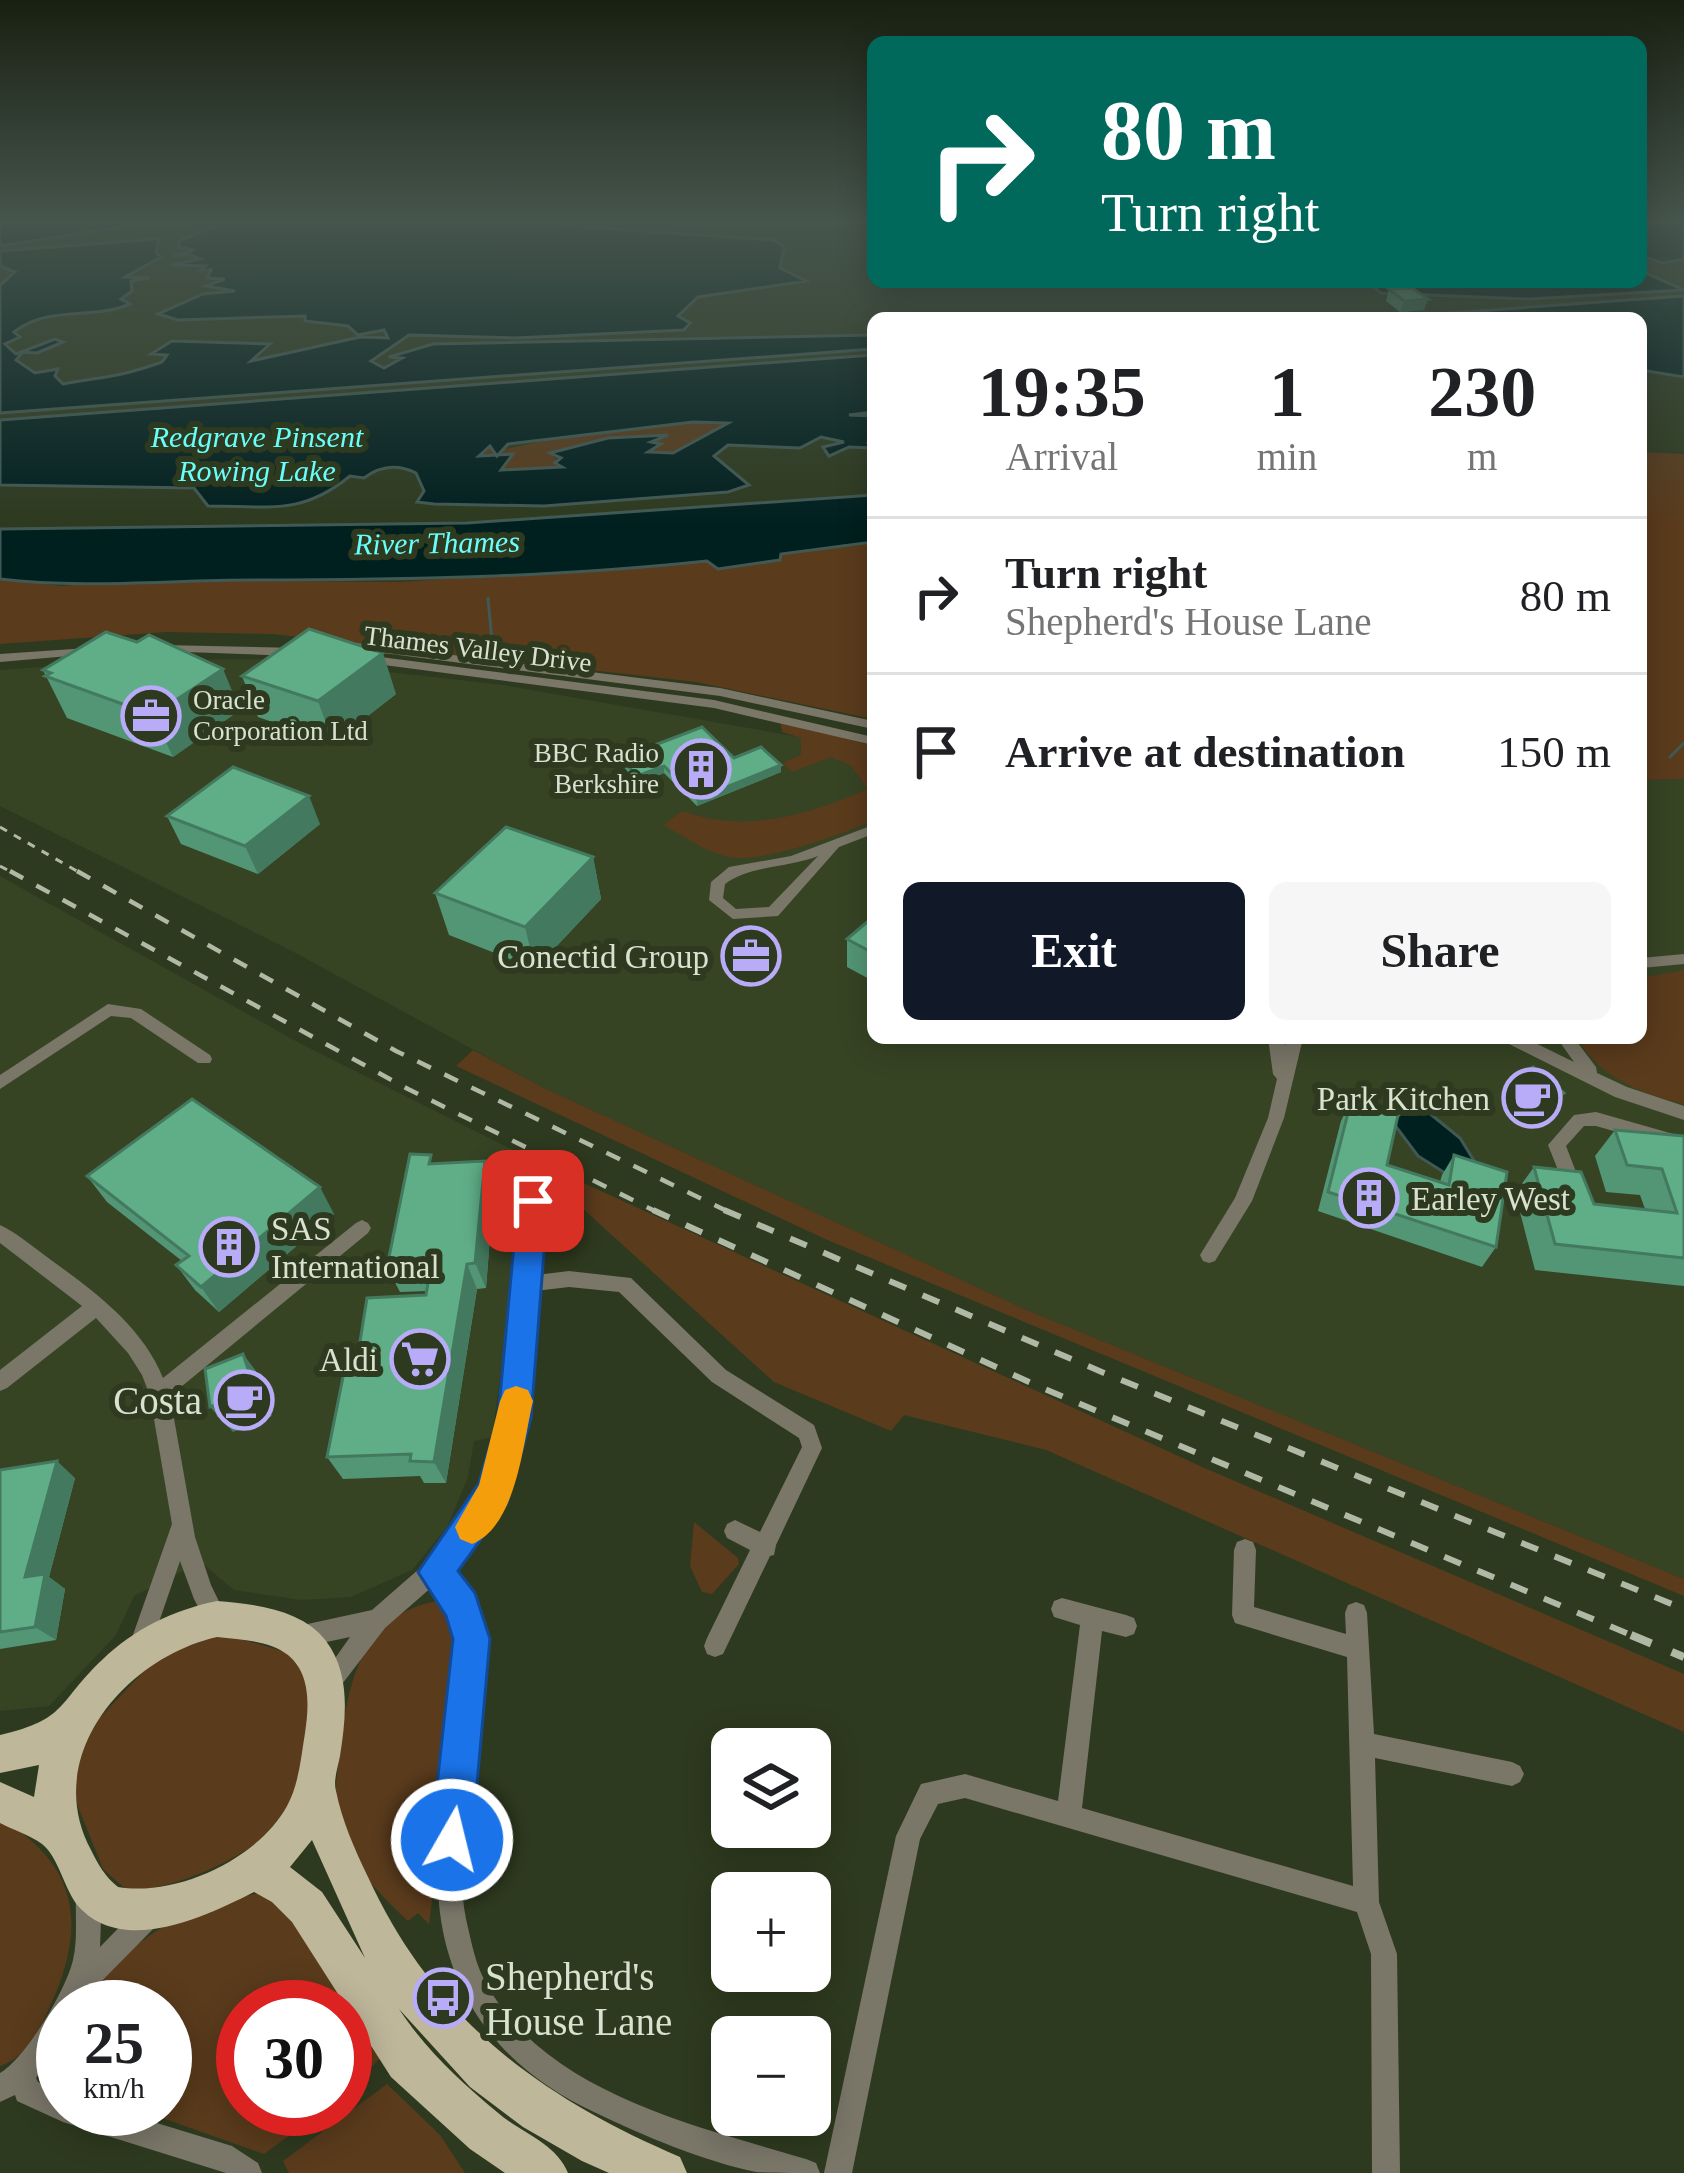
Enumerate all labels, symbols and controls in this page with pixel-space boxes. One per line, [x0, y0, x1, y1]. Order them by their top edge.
icon: right [903, 84, 1059, 240]
text: 80 m [1101, 84, 1276, 177]
text: Turn right [1101, 183, 1320, 243]
text: 19:35 [978, 352, 1146, 432]
text: 1 [1269, 352, 1305, 432]
text: 230 [1428, 352, 1536, 432]
water label: Redgrave Pinsent Rowing Lake [150, 420, 364, 487]
text: Arrival [1006, 435, 1118, 478]
text: min [1257, 435, 1317, 478]
text: m [1467, 435, 1497, 478]
water label: River Thames [353, 525, 520, 560]
text: Turn right [1005, 548, 1207, 598]
icon: right [903, 563, 969, 629]
text: 80 m [1520, 571, 1611, 621]
text: Shepherd's House Lane [1005, 600, 1372, 643]
street label: Thames Valley Drive [363, 620, 593, 678]
office icon: Oracle Corporation Ltd [120, 685, 182, 747]
place label: Oracle Corporation Ltd [193, 685, 368, 746]
icon: arrive [903, 719, 969, 785]
text: Arrive at destination [1005, 727, 1405, 777]
text: 150 m [1497, 727, 1611, 777]
place label: BBC Radio Berkshire [534, 738, 659, 799]
building icon: BBC Radio Berkshire [670, 738, 732, 800]
button: Exit [903, 882, 1245, 1020]
button: Share [1269, 882, 1611, 1020]
office icon: Conectid Group [720, 925, 782, 987]
place label: Conectid Group [497, 939, 709, 975]
cafe icon: Park Kitchen [1501, 1067, 1563, 1129]
place label: Park Kitchen [1317, 1081, 1490, 1117]
pin [482, 1150, 584, 1252]
building icon: Earley West [1338, 1167, 1400, 1229]
icon: arrive [500, 1168, 566, 1234]
place label: Earley West [1411, 1181, 1570, 1217]
place label: SAS International [271, 1211, 440, 1285]
building icon: SAS International [198, 1216, 260, 1278]
supermarket icon: Aldi [389, 1328, 451, 1390]
place label: Aldi [319, 1342, 378, 1378]
cafe icon: Costa [213, 1369, 275, 1431]
place label: Costa [113, 1379, 202, 1422]
map controls [711, 1728, 831, 2136]
button: layers [711, 1728, 831, 1848]
position arrow [389, 1777, 515, 1903]
button: + [711, 1872, 831, 1992]
place label: Shepherd's House Lane [485, 1955, 672, 2043]
bus stop icon: Shepherd's House Lane [412, 1967, 474, 2029]
speed limit sign: 30 [216, 1980, 372, 2136]
text: 25 [84, 2010, 144, 2076]
button: − [711, 2016, 831, 2136]
text: km/h [83, 2071, 145, 2104]

